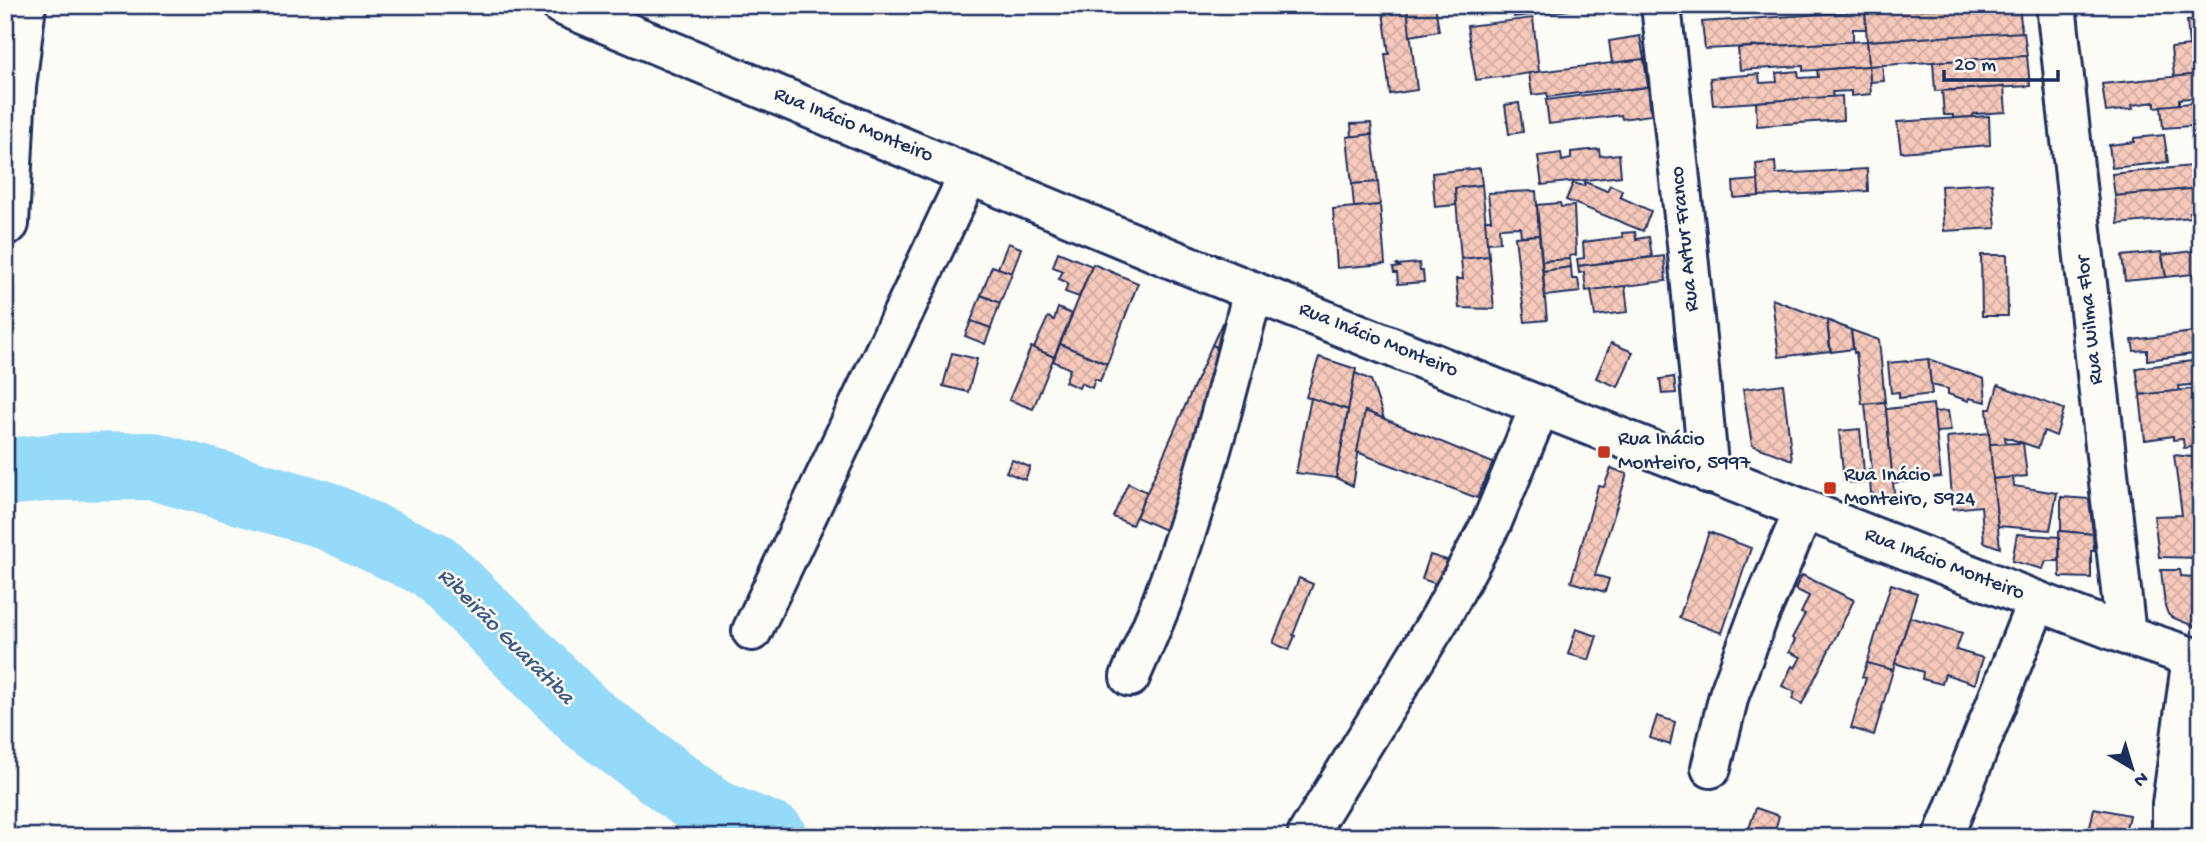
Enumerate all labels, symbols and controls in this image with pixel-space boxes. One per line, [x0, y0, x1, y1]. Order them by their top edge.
scale bar [1944, 38, 2057, 82]
text: 20 m [1954, 54, 1996, 79]
street label: Rua Inácio Monteiro [770, 83, 936, 169]
street label: Rua Artur Franco [1666, 165, 1706, 313]
street label: Rua Wilma Flor [2072, 253, 2110, 386]
street label: Rua Inácio Monteiro [1295, 298, 1461, 384]
place label: Rua Inácio Monteiro, 5997 [1618, 428, 1751, 477]
marker: Rua Inácio Monteiro, 5997 [1596, 444, 1612, 460]
place label: Rua Inácio Monteiro, 5924 [1844, 464, 1975, 513]
marker: Rua Inácio Monteiro, 5924 [1822, 480, 1838, 496]
street label: Rua Inácio Monteiro [1860, 523, 2028, 607]
water label: Ribeirão Guaratiba [431, 563, 580, 712]
north arrow [2098, 734, 2168, 804]
text: N [2128, 766, 2152, 792]

